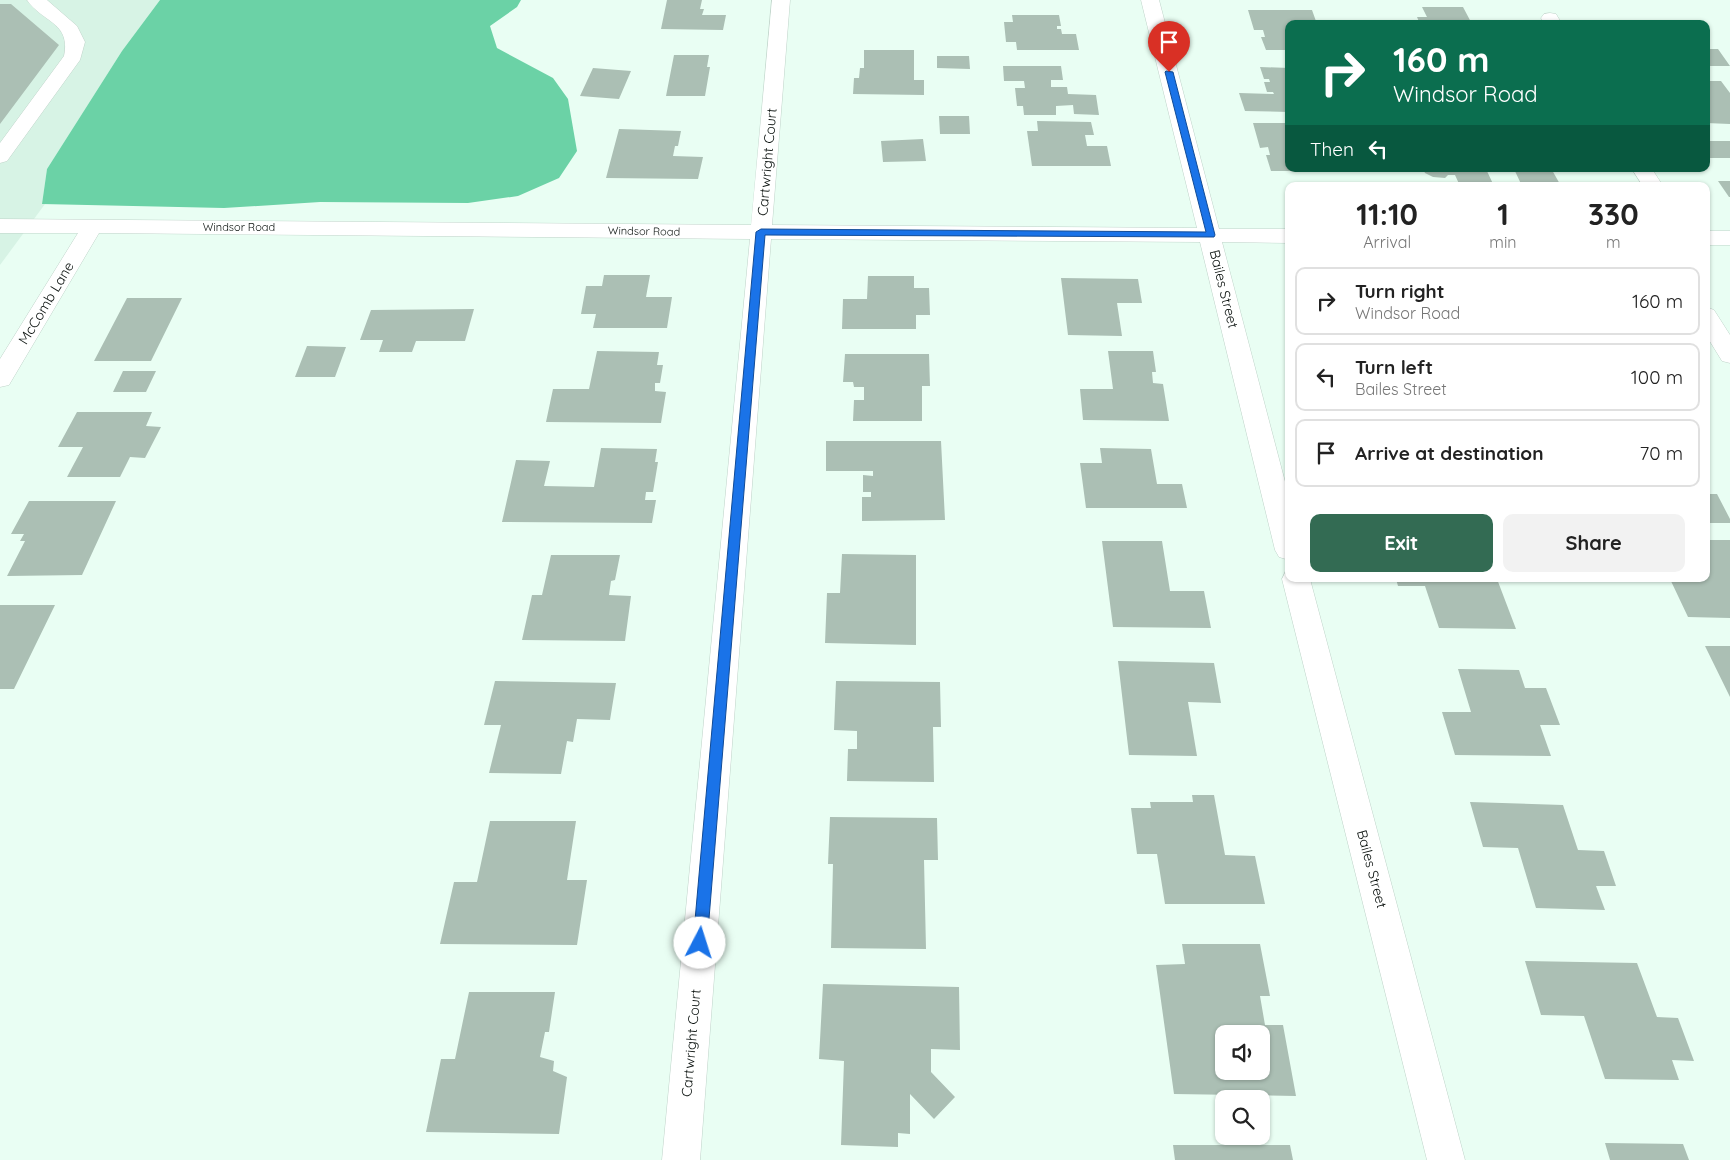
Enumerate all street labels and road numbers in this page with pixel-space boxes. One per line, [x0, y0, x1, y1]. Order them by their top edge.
street label: Cartwright Court [753, 107, 781, 217]
street label: Windsor Road [203, 220, 275, 234]
street label: Windsor Road [608, 223, 680, 239]
street label: Bailes Street [1206, 248, 1242, 330]
street label: McComb Lane [14, 258, 78, 348]
street label: Bailes Street [1353, 828, 1391, 910]
street label: Cartwright Court [677, 988, 705, 1098]

